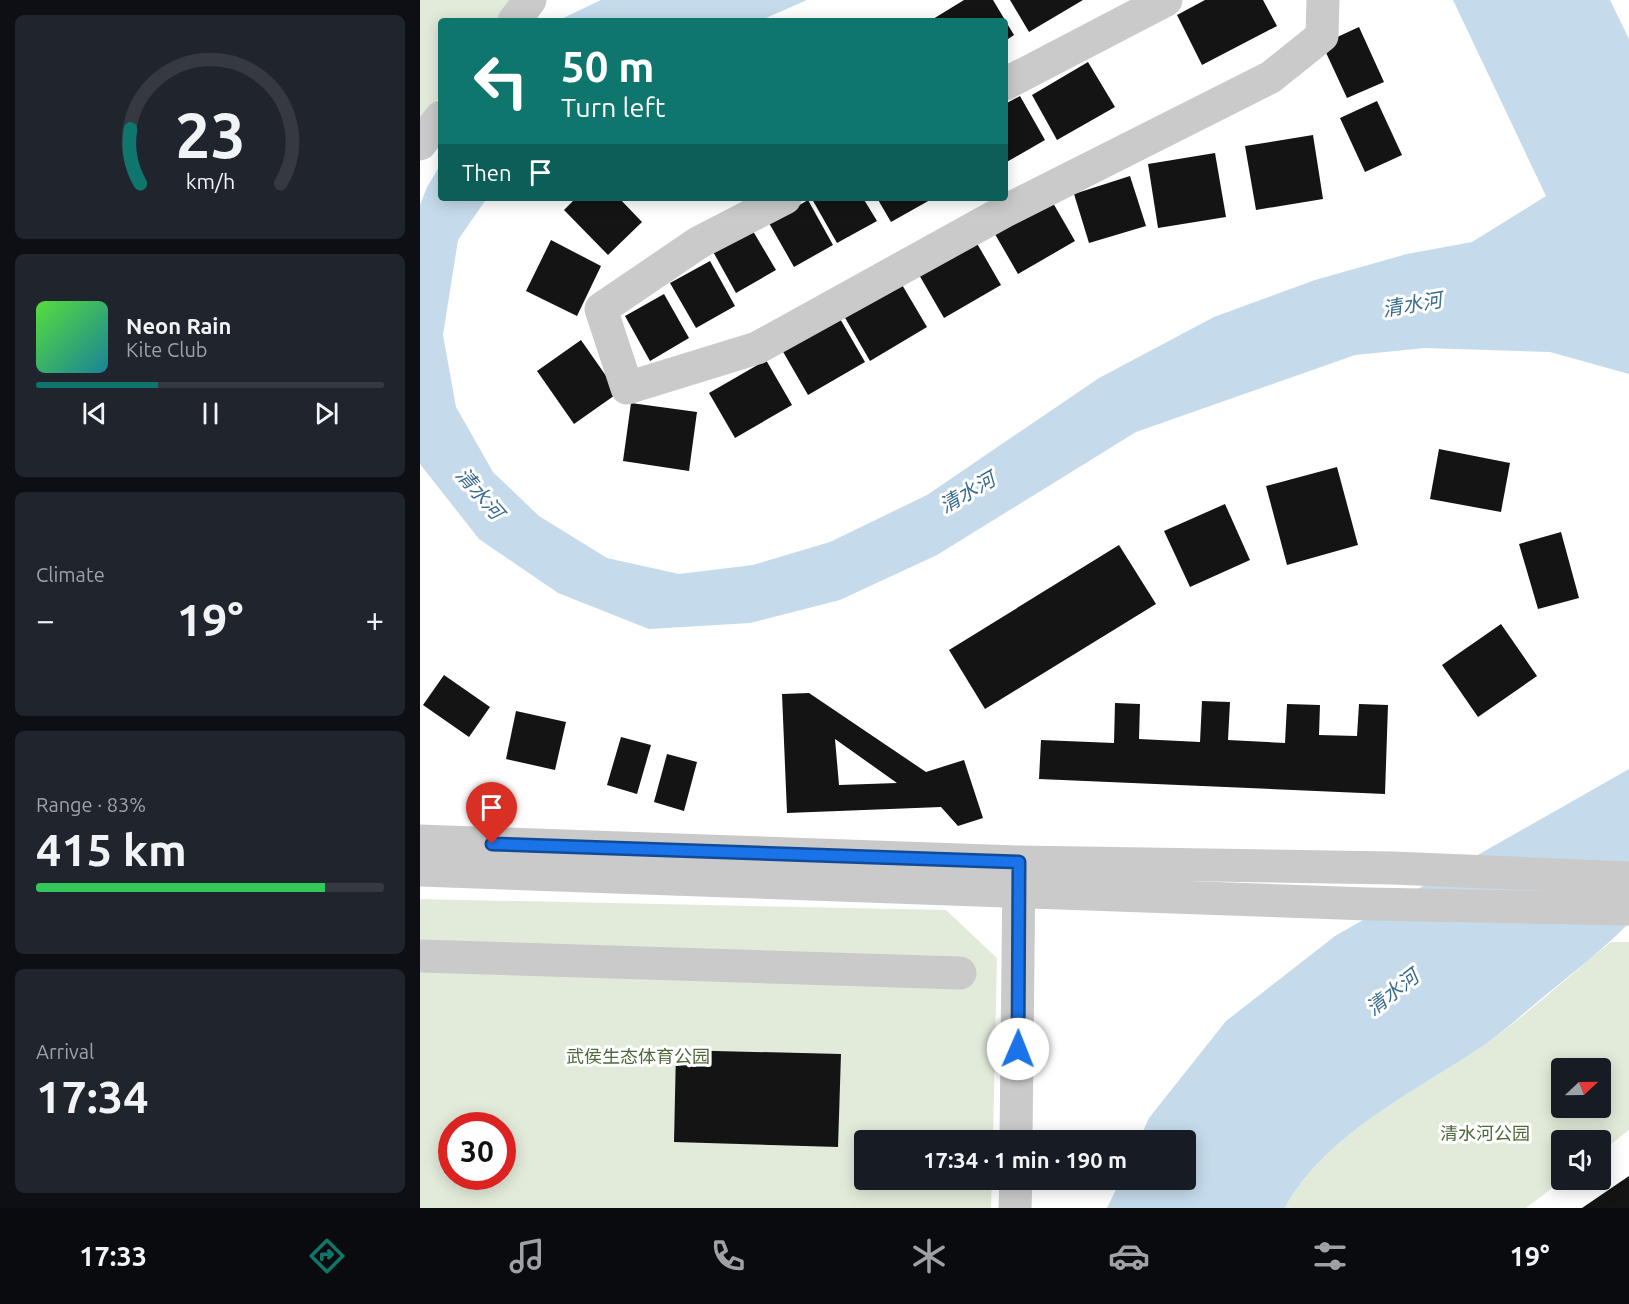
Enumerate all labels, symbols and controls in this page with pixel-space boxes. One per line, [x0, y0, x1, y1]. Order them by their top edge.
icon: left [462, 42, 540, 120]
text: 50 m [561, 43, 655, 90]
text: Turn left [561, 92, 665, 122]
text: 23 [175, 100, 245, 170]
icon: arrive [524, 156, 557, 189]
text: Then [462, 160, 512, 185]
text: km/h [185, 169, 235, 193]
water label: 清水河 [1380, 287, 1447, 321]
text: Neon Rain [126, 313, 231, 338]
text: Kite Club [126, 338, 208, 361]
icon: previous [78, 397, 111, 430]
icon: pause [194, 397, 227, 430]
icon: next [310, 397, 343, 430]
water label: 清水河 [452, 463, 511, 526]
water label: 清水河 [935, 465, 1002, 517]
text: Climate [36, 563, 105, 586]
text: 19° [177, 594, 243, 645]
text: − [36, 601, 55, 638]
text: + [365, 601, 384, 638]
pin [466, 782, 517, 844]
icon: arrive [475, 791, 508, 824]
text: Range · 83% [36, 793, 146, 816]
text: 415 km [36, 824, 187, 875]
water label: 清水河 [1361, 962, 1426, 1020]
position arrow [986, 1017, 1050, 1081]
text: Arrival [36, 1040, 94, 1063]
park label: 武侯生态体育公园 [566, 1046, 710, 1066]
north arrow [1551, 1058, 1611, 1118]
map controls [1551, 1058, 1611, 1190]
text: 17:34 [36, 1071, 149, 1122]
speed limit sign: 30 [438, 1112, 516, 1190]
park label: 清水河公园 [1440, 1123, 1530, 1143]
button: sound [1551, 1130, 1611, 1190]
text: 17:34 · 1 min · 190 m [923, 1147, 1127, 1172]
icon: directions [306, 1235, 348, 1277]
icon: music [506, 1235, 548, 1277]
icon: phone [707, 1235, 749, 1277]
icon: climate [908, 1235, 950, 1277]
icon: car [1108, 1235, 1150, 1277]
icon: filters [1309, 1235, 1351, 1277]
text: 17:33 [79, 1241, 147, 1271]
text: 19° [1510, 1241, 1550, 1271]

